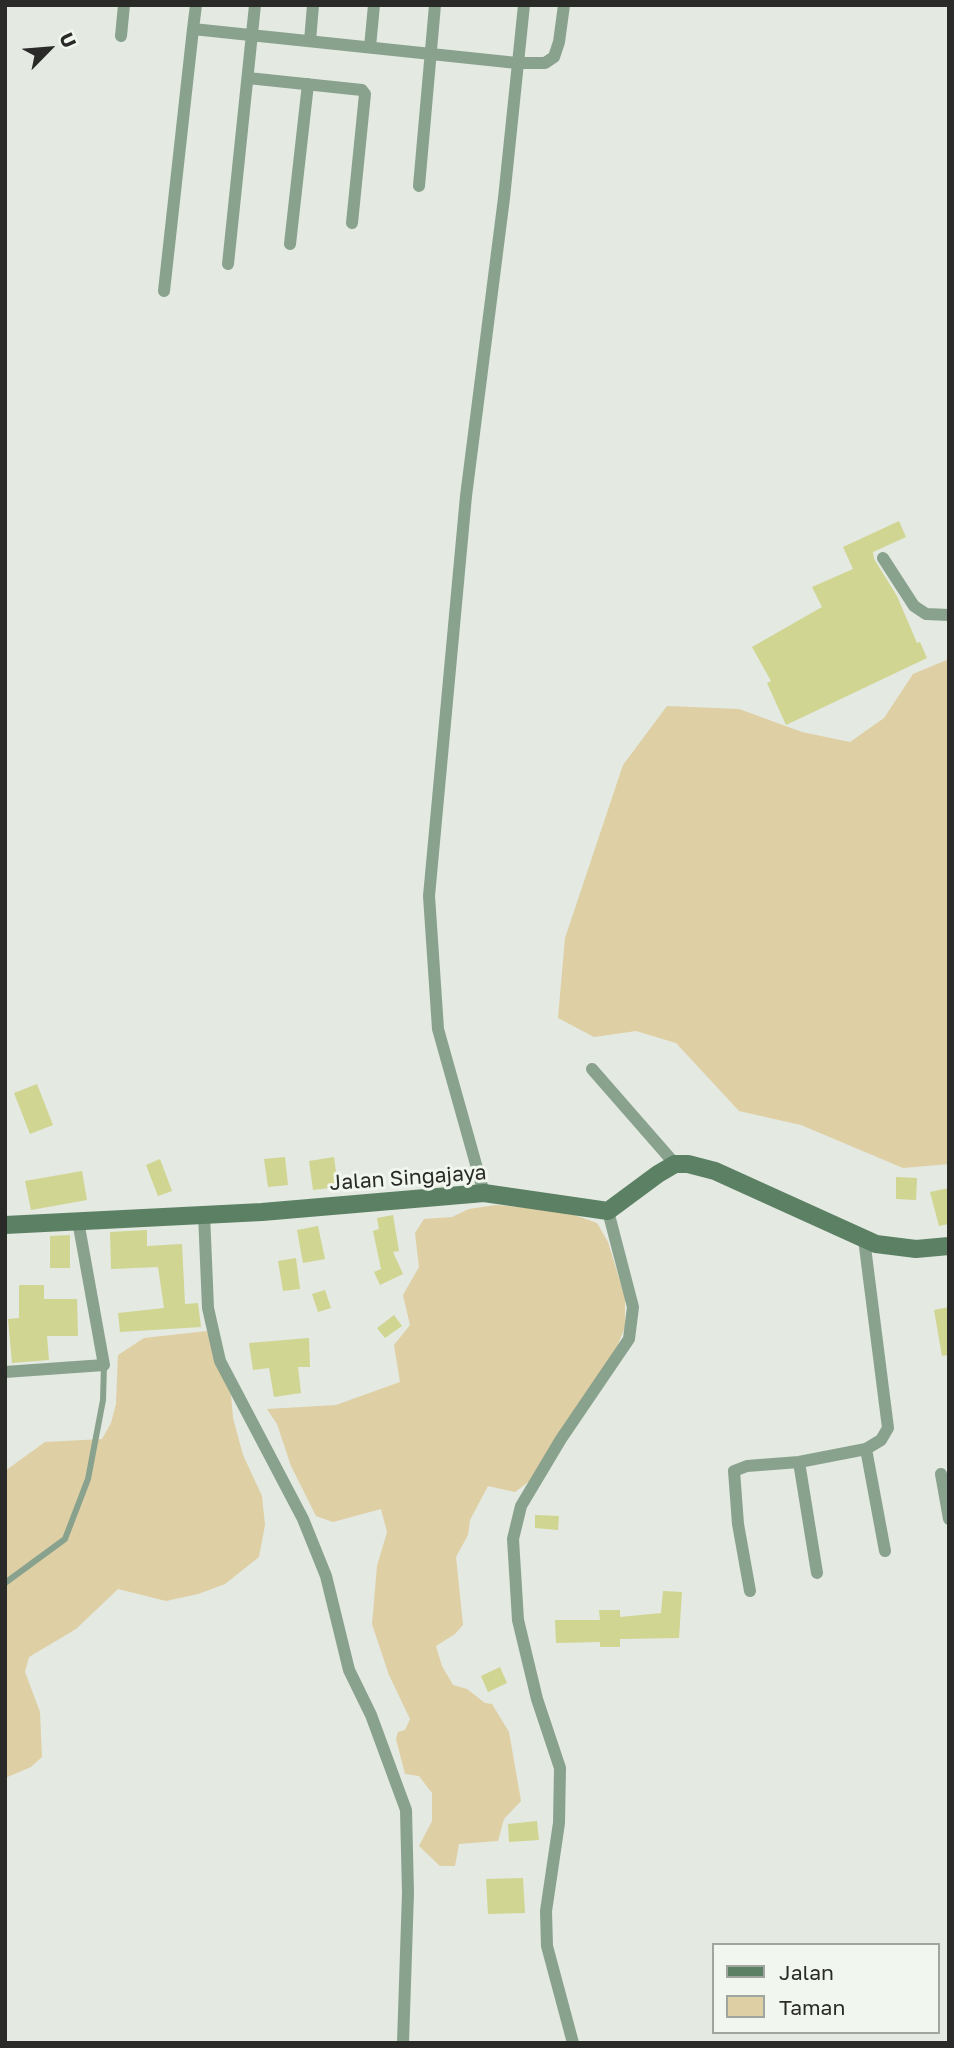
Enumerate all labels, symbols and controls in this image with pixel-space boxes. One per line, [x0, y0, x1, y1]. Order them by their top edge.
north arrow [14, 14, 84, 84]
text: U [55, 29, 82, 51]
street label: Jalan Singajaya [329, 1160, 487, 1196]
legend [712, 1943, 940, 2034]
text: Jalan [779, 1959, 834, 1985]
text: Taman [779, 1994, 845, 2020]

